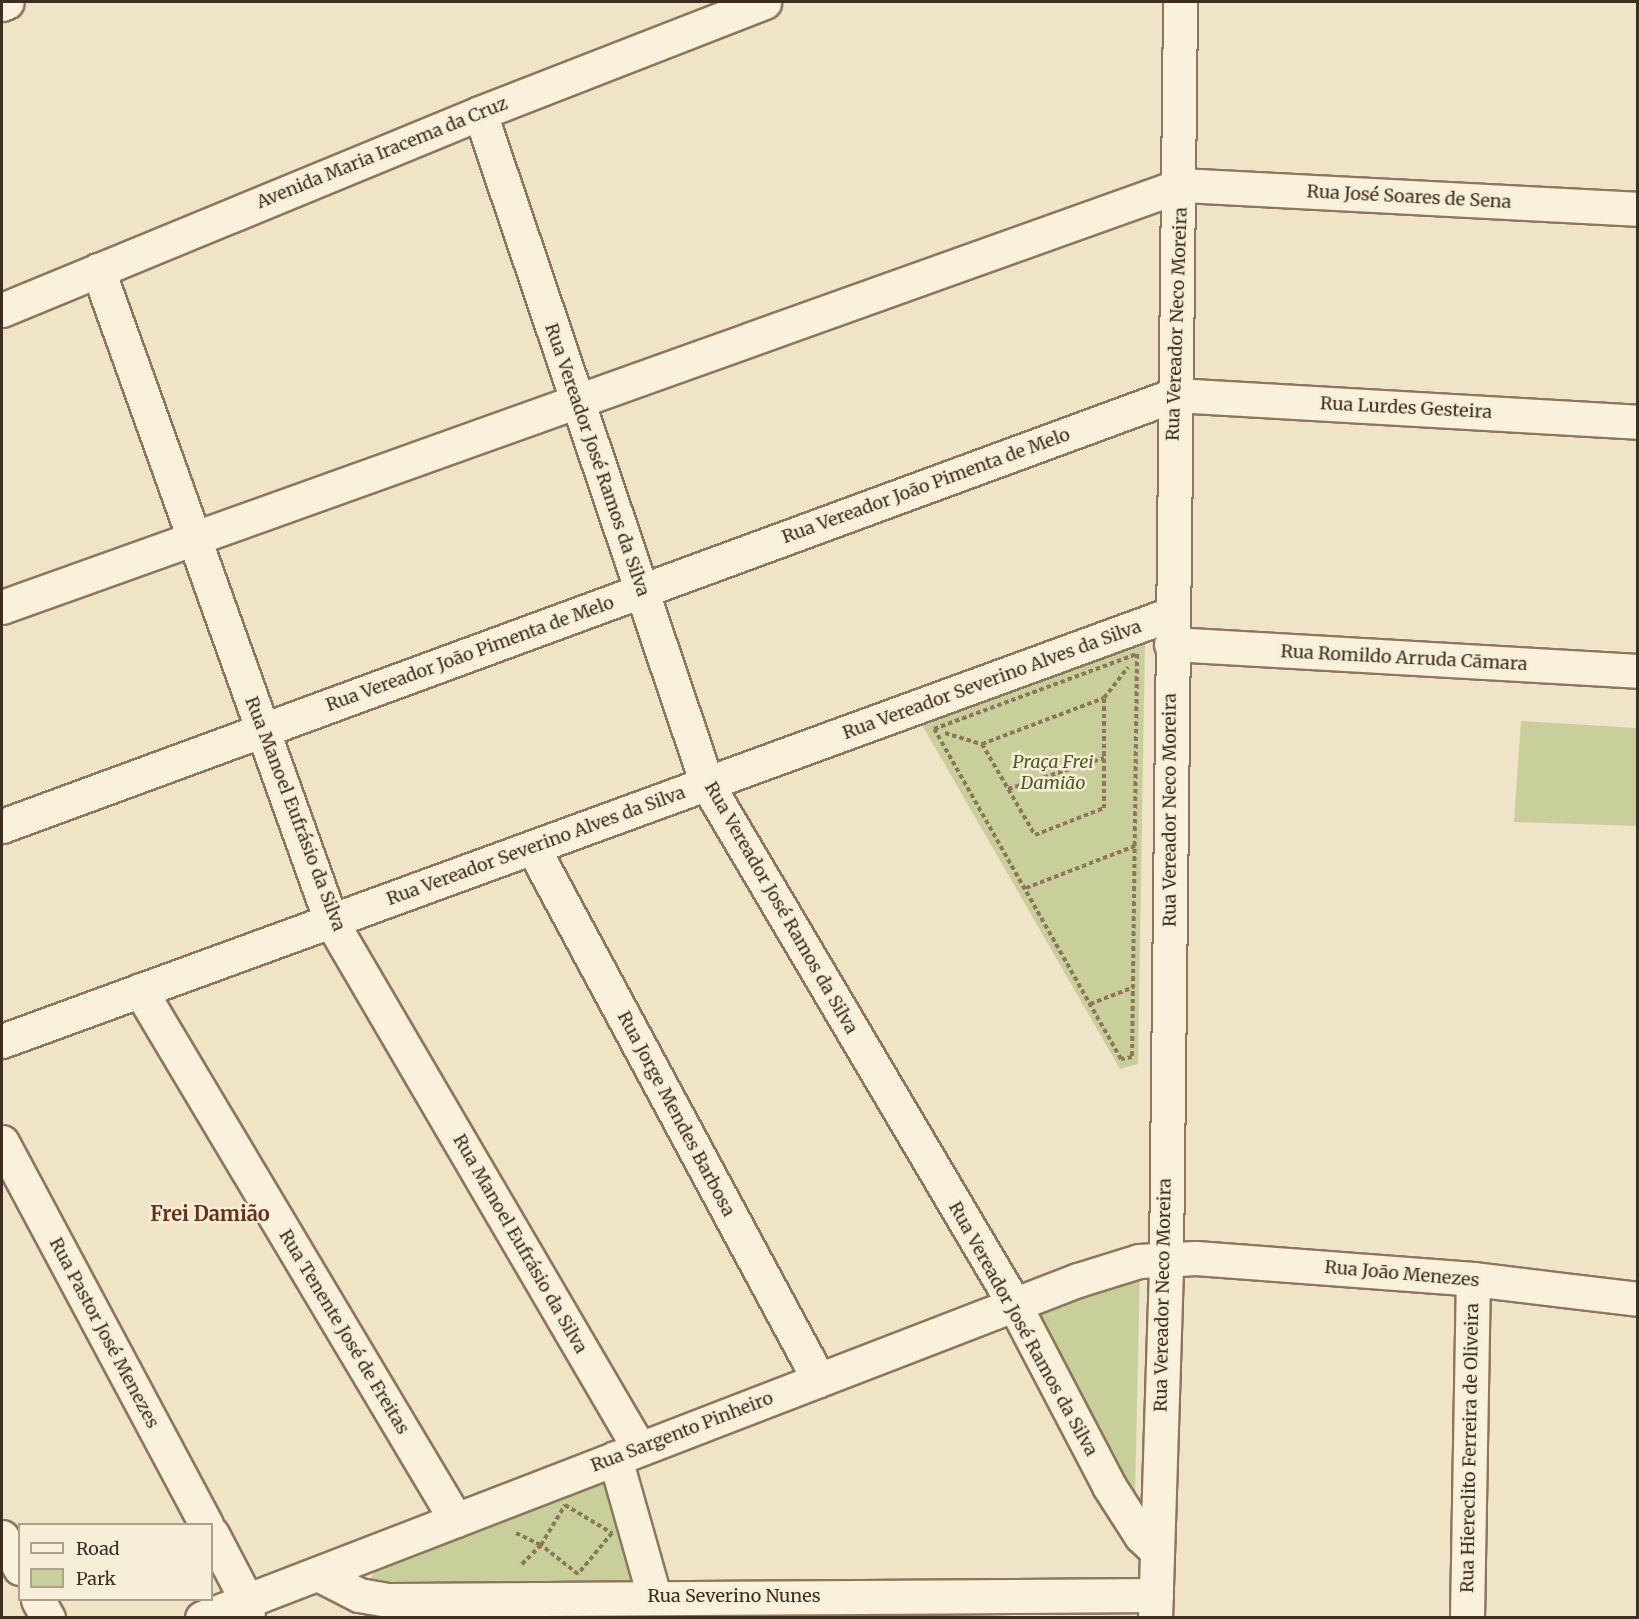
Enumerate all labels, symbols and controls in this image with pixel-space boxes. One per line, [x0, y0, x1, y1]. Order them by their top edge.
street label: Avenida Maria Iracema da Cruz [253, 93, 511, 213]
street label: Rua José Soares de Sena [1306, 181, 1512, 213]
street label: Rua Vereador Neco Moreira [1162, 207, 1192, 441]
street label: Rua Vereador José Ramos da Silva [540, 321, 654, 599]
street label: Rua Lurdes Gesteira [1320, 393, 1492, 423]
street label: Rua Vereador João Pimenta de Melo [779, 424, 1073, 548]
street label: Rua Vereador João Pimenta de Melo [323, 592, 617, 716]
street label: Rua Vereador Severino Alves da Silva [840, 616, 1144, 744]
street label: Rua Romildo Arruda Cãmara [1280, 641, 1528, 675]
street label: Rua Vereador Neco Moreira [1159, 693, 1181, 927]
street label: Rua Manoel Eufrásio da Silva [240, 694, 350, 934]
park label: Praça Frei Damião [1012, 752, 1094, 795]
street label: Rua Vereador José Ramos da Silva [700, 778, 862, 1038]
street label: Rua Vereador Severino Alves da Silva [384, 782, 688, 910]
street label: Rua Jorge Mendes Barbosa [613, 1008, 739, 1220]
street label: Rua Manoel Eufrásio da Silva [448, 1131, 592, 1357]
street label: Rua Vereador Neco Moreira [1150, 1178, 1176, 1412]
street label: Rua Vereador José Ramos da Silva [944, 1198, 1102, 1460]
district label: Frei Damião [150, 1201, 270, 1225]
street label: Rua Tenente José de Freitas [274, 1226, 414, 1438]
street label: Rua Pastor José Menezes [45, 1234, 163, 1432]
street label: Rua João Menezes [1324, 1256, 1480, 1292]
street label: Rua Hiereclito Ferreira de Oliveira [1457, 1303, 1483, 1593]
street label: Rua Sargento Pinheiro [588, 1387, 776, 1477]
legend [18, 1523, 213, 1601]
text: Road [76, 1537, 120, 1560]
text: Park [76, 1567, 116, 1590]
street label: Rua Severino Nunes [647, 1585, 821, 1607]

